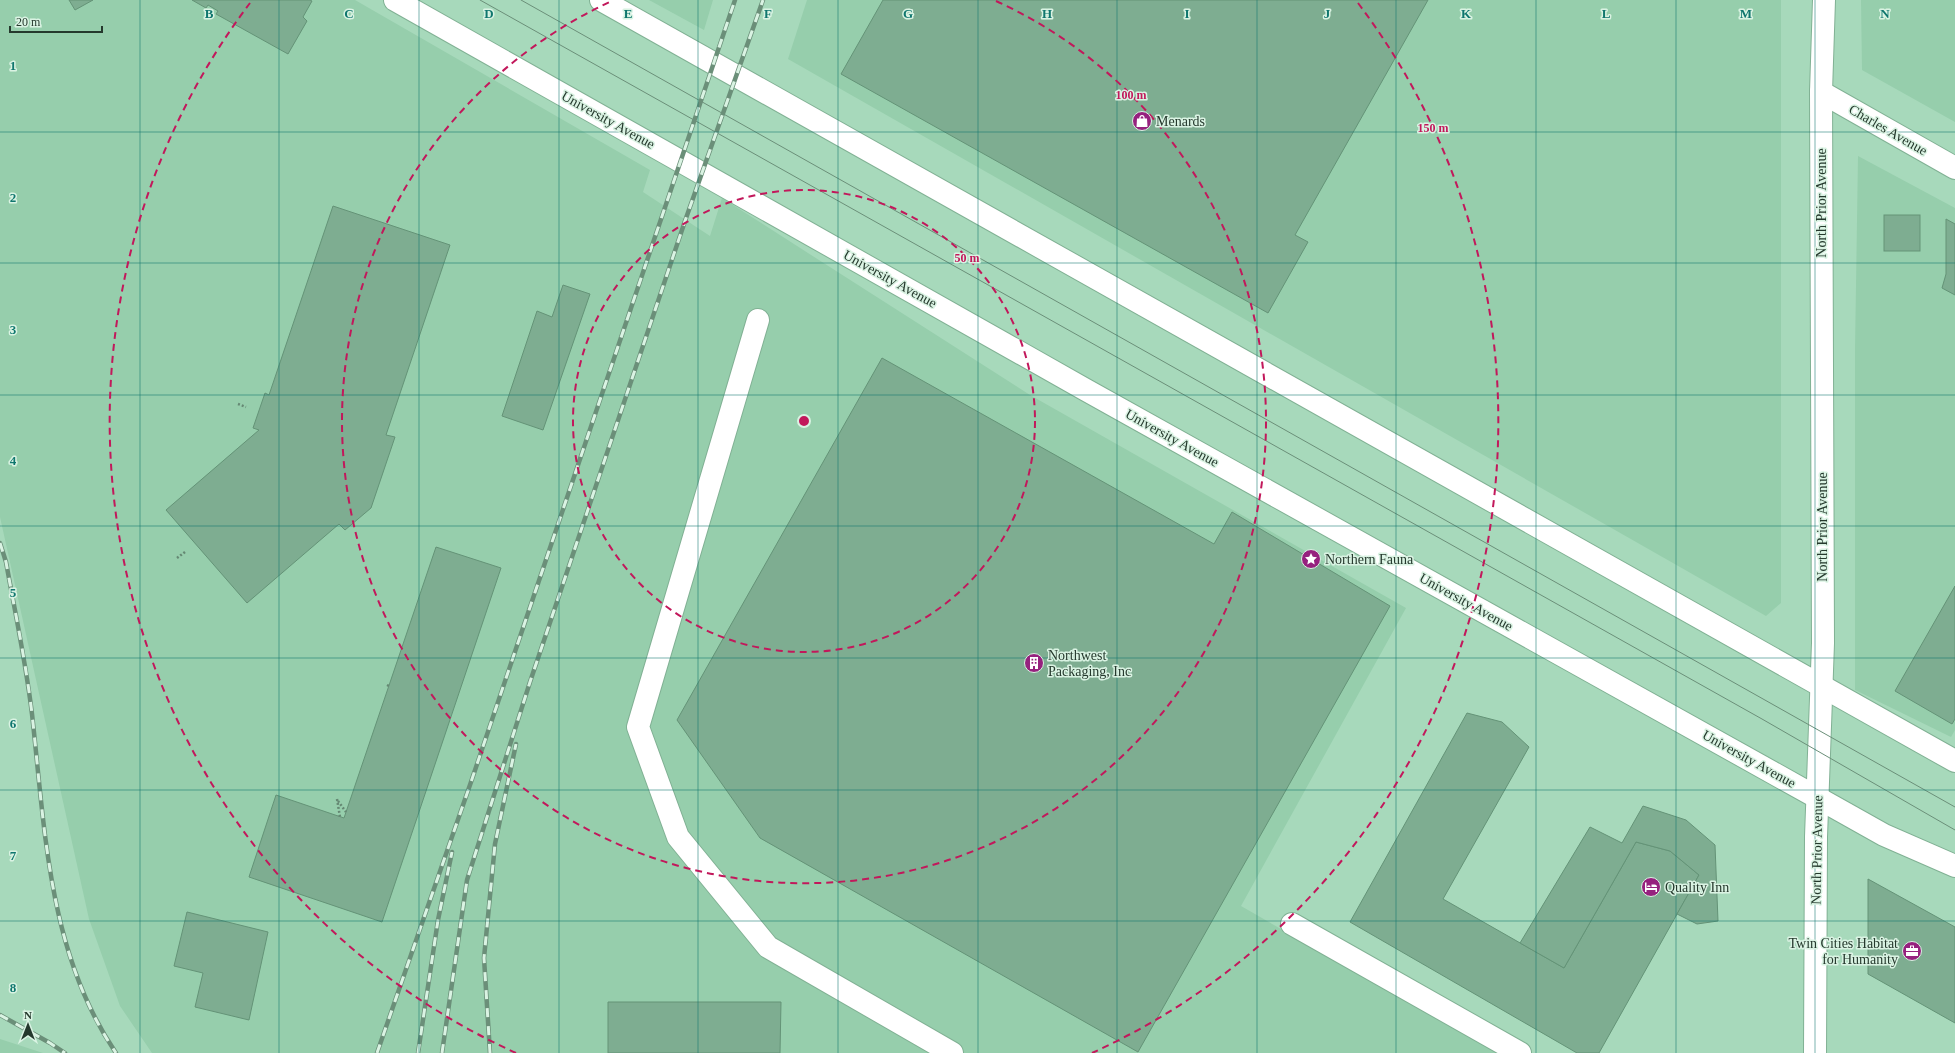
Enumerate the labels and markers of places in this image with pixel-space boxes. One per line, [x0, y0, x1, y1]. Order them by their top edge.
shop icon: Menards [1131, 110, 1153, 132]
place label: Menards [1156, 114, 1205, 129]
centre of rings [797, 414, 811, 428]
place icon: Northern Fauna [1300, 548, 1322, 570]
place label: Northern Fauna [1325, 552, 1414, 567]
place label: Northwest Packaging, Inc [1048, 648, 1131, 679]
building icon: Northwest Packaging, Inc [1023, 652, 1045, 674]
hotel icon: Quality Inn [1640, 876, 1662, 898]
place label: Quality Inn [1665, 880, 1729, 895]
place label: Twin Cities Habitat for Humanity [1789, 936, 1898, 967]
office icon: Twin Cities Habitat for Humanity [1901, 940, 1923, 962]

